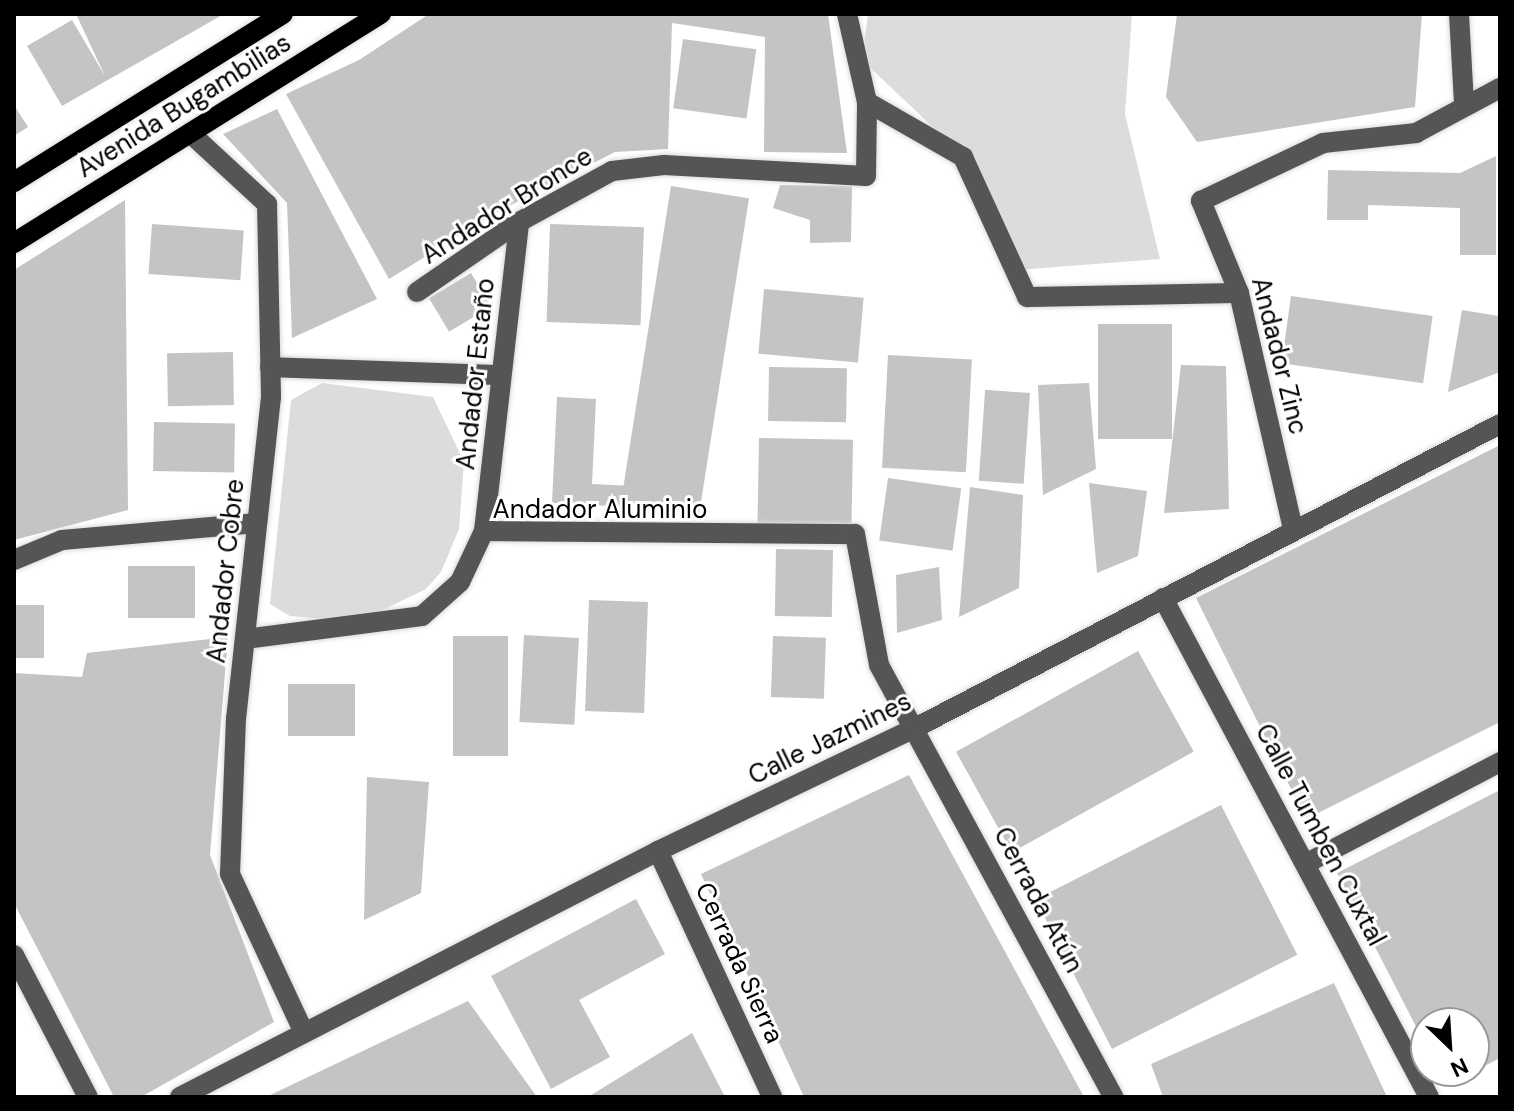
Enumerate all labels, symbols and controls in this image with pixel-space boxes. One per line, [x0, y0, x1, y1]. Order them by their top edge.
street label: Avenida Bugambilias [71, 27, 297, 185]
street label: Andador Bronce [416, 141, 598, 271]
street label: Andador Zinc [1244, 274, 1314, 438]
street label: Andador Estaño [450, 277, 502, 471]
street label: Andador Cobre [201, 477, 251, 665]
street label: Andador Aluminio [493, 494, 707, 526]
street label: Calle Jazmines [743, 686, 917, 792]
street label: Calle Tumben Cuxtal [1248, 719, 1392, 951]
street label: Cerrada Atún [987, 822, 1089, 978]
street label: Cerrada Sierra [688, 878, 790, 1048]
north arrow [1410, 1007, 1490, 1087]
text: N [1446, 1051, 1473, 1084]

